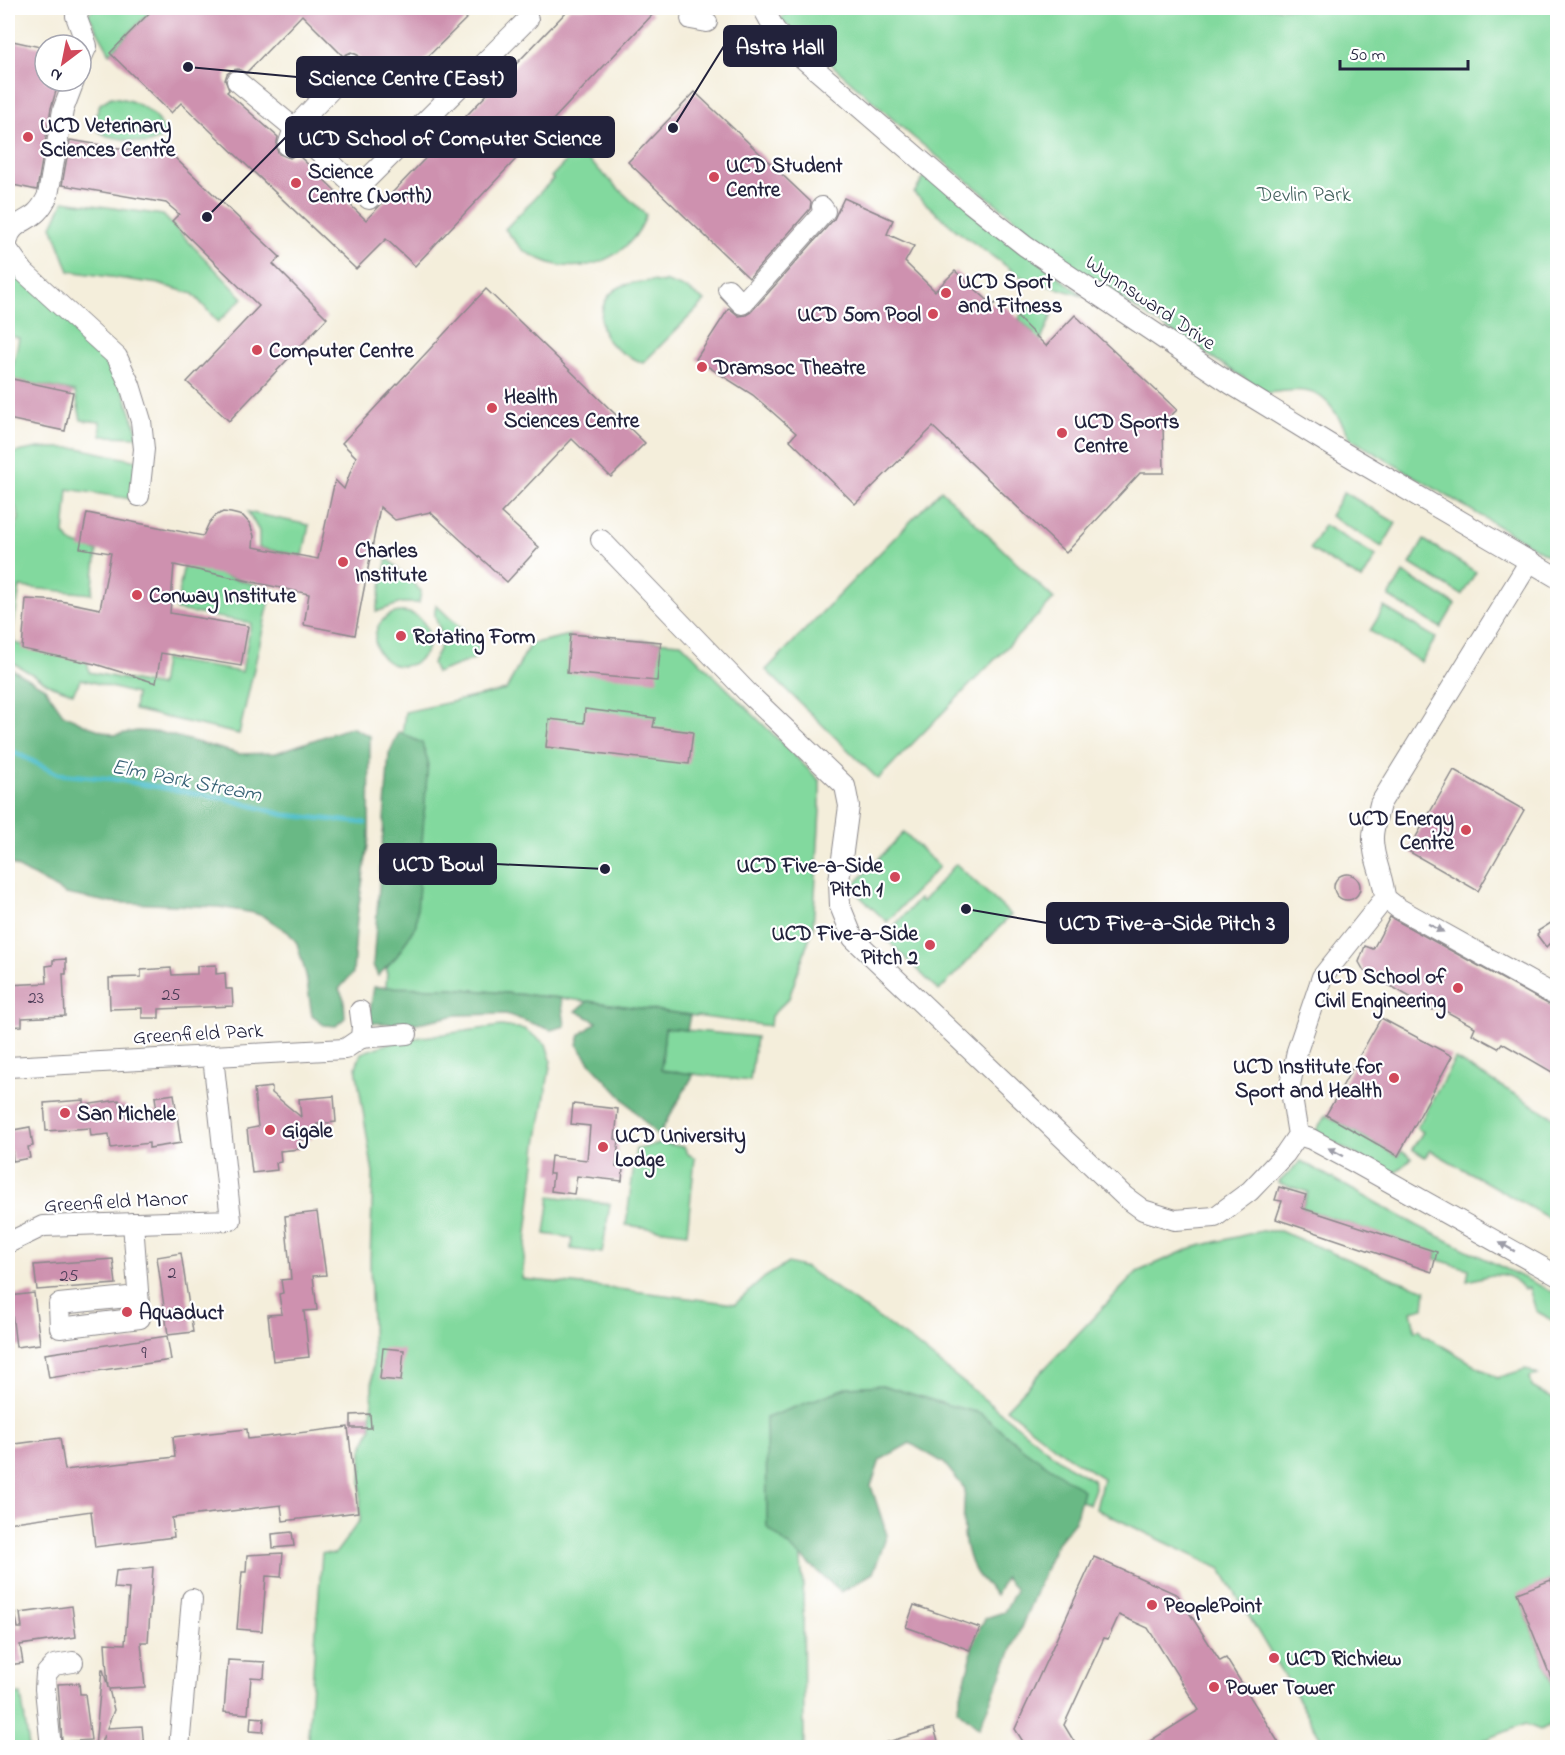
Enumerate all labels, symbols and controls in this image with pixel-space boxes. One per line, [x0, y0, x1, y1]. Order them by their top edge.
callout: Astra Hall [724, 26, 836, 66]
north arrow [33, 33, 93, 93]
text: Astra Hall [736, 33, 824, 65]
scale bar [1340, 33, 1468, 71]
text: 50 m [1349, 43, 1386, 69]
callout: Science Centre (East) [297, 57, 516, 97]
text: N [45, 61, 67, 87]
text: Science Centre (East) [308, 64, 504, 96]
place label: UCD Veterinary Sciences Centre [40, 112, 176, 166]
callout: UCD School of Computer Science [286, 117, 614, 157]
text: UCD School of Computer Science [298, 124, 603, 156]
marker: UCD Veterinary Sciences Centre [21, 130, 35, 144]
place label: UCD Student Centre [726, 152, 844, 206]
place label: Science Centre (North) [308, 158, 432, 212]
marker: UCD Student Centre [707, 170, 721, 184]
marker: Science Centre (North) [289, 176, 303, 190]
park label: Devlin Park [1256, 181, 1352, 211]
street label: Wynnsward Drive [1077, 249, 1222, 361]
place label: UCD Sport and Fitness [958, 268, 1063, 322]
marker: UCD Sport and Fitness [939, 286, 953, 300]
place label: UCD 50m Pool [797, 301, 921, 331]
marker: UCD 50m Pool [926, 307, 940, 321]
place label: Computer Centre [269, 337, 414, 367]
marker: Computer Centre [250, 343, 264, 357]
place label: Dramsoc Theatre [713, 354, 866, 384]
marker: Dramsoc Theatre [695, 360, 709, 374]
place label: Health Sciences Centre [504, 383, 640, 437]
marker: Health Sciences Centre [485, 401, 499, 415]
place label: UCD Sports Centre [1074, 408, 1180, 462]
marker: UCD Sports Centre [1055, 426, 1069, 440]
place label: Charles Institute [355, 537, 428, 591]
marker: Charles Institute [336, 555, 350, 569]
place label: Conway Institute [149, 582, 297, 614]
marker: Conway Institute [130, 588, 144, 602]
place label: Rotating Form [413, 623, 535, 655]
marker: Rotating Form [394, 629, 408, 643]
water label: Elm Park Stream [109, 752, 265, 812]
place label: UCD Energy Centre [1348, 805, 1455, 859]
marker: UCD Energy Centre [1459, 823, 1473, 837]
callout: UCD Bowl [380, 844, 496, 884]
text: UCD Bowl [392, 850, 484, 882]
place label: UCD Five-a-Side Pitch 1 [736, 852, 884, 906]
marker: UCD Five-a-Side Pitch 1 [888, 870, 902, 884]
callout: UCD Five-a-Side Pitch 3 [1047, 903, 1288, 943]
text: UCD Five-a-Side Pitch 3 [1059, 909, 1275, 941]
place label: UCD Five-a-Side Pitch 2 [771, 920, 919, 974]
one-way arrow [1427, 923, 1444, 933]
marker: UCD Five-a-Side Pitch 2 [923, 938, 937, 952]
place label: UCD School of Civil Engineering [1314, 963, 1447, 1019]
marker: UCD School of Civil Engineering [1451, 981, 1465, 995]
house number: 25 [161, 983, 181, 1009]
house number: 23 [28, 986, 44, 1012]
street label: Greenfield Park [132, 1017, 265, 1053]
place label: UCD Institute for Sport and Health [1233, 1053, 1382, 1107]
marker: UCD Institute for Sport and Health [1387, 1071, 1401, 1085]
place label: San Michele [77, 1100, 176, 1130]
marker: San Michele [58, 1106, 72, 1120]
place label: Gigale [282, 1117, 333, 1149]
place label: UCD University Lodge [615, 1122, 746, 1178]
marker: Gigale [263, 1123, 277, 1137]
marker: UCD University Lodge [596, 1140, 610, 1154]
one-way arrow [1327, 1148, 1345, 1158]
street label: Greenfield Manor [43, 1184, 189, 1222]
one-way arrow [1499, 1241, 1515, 1252]
house number: 2 [168, 1261, 177, 1287]
house number: 25 [59, 1264, 79, 1290]
place label: Aquaduct [139, 1299, 225, 1329]
marker: Aquaduct [120, 1305, 134, 1319]
house number: 9 [141, 1341, 147, 1367]
place label: PeoplePoint [1164, 1592, 1263, 1622]
marker: PeoplePoint [1145, 1598, 1159, 1612]
place label: UCD Richview [1286, 1645, 1401, 1675]
marker: UCD Richview [1267, 1651, 1281, 1665]
place label: Power Tower [1226, 1674, 1335, 1704]
marker: Power Tower [1207, 1680, 1221, 1694]

